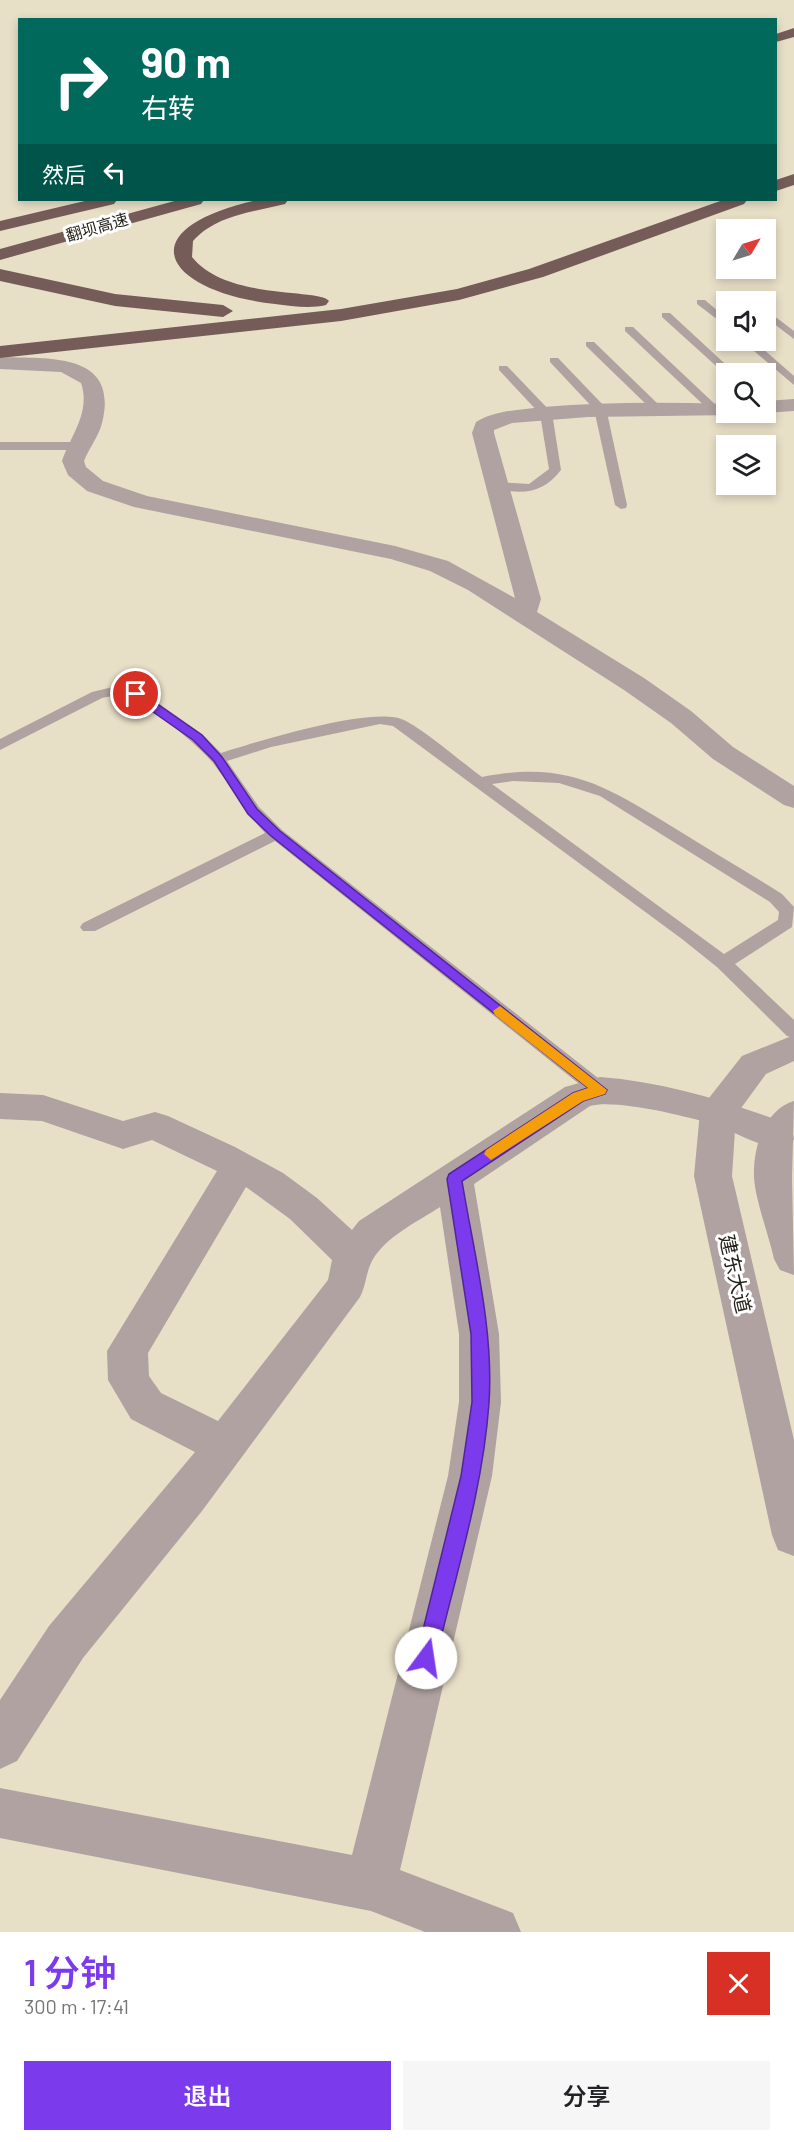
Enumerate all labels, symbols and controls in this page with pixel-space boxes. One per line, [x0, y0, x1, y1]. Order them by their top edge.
text: 90 m [141, 36, 231, 86]
icon: right [42, 42, 120, 120]
text: 右转 [141, 91, 195, 123]
icon: left [98, 156, 131, 189]
text: 然后 [42, 161, 86, 187]
street label: 翻坝高速 [63, 209, 130, 244]
north arrow [716, 219, 776, 279]
map controls [716, 219, 776, 495]
button: sound [716, 291, 776, 351]
button: search [716, 363, 776, 423]
button: layers [716, 435, 776, 495]
pin [110, 668, 161, 719]
icon: arrive [119, 677, 152, 710]
street label: 建东大道 [715, 1232, 757, 1315]
position arrow [394, 1626, 458, 1690]
text: 1 分钟 [24, 1950, 116, 1993]
button: close [707, 1952, 770, 2015]
text: 300 m · 17:41 [24, 1994, 129, 2018]
button: 退出 [24, 2061, 391, 2130]
button: 分享 [403, 2061, 770, 2130]

